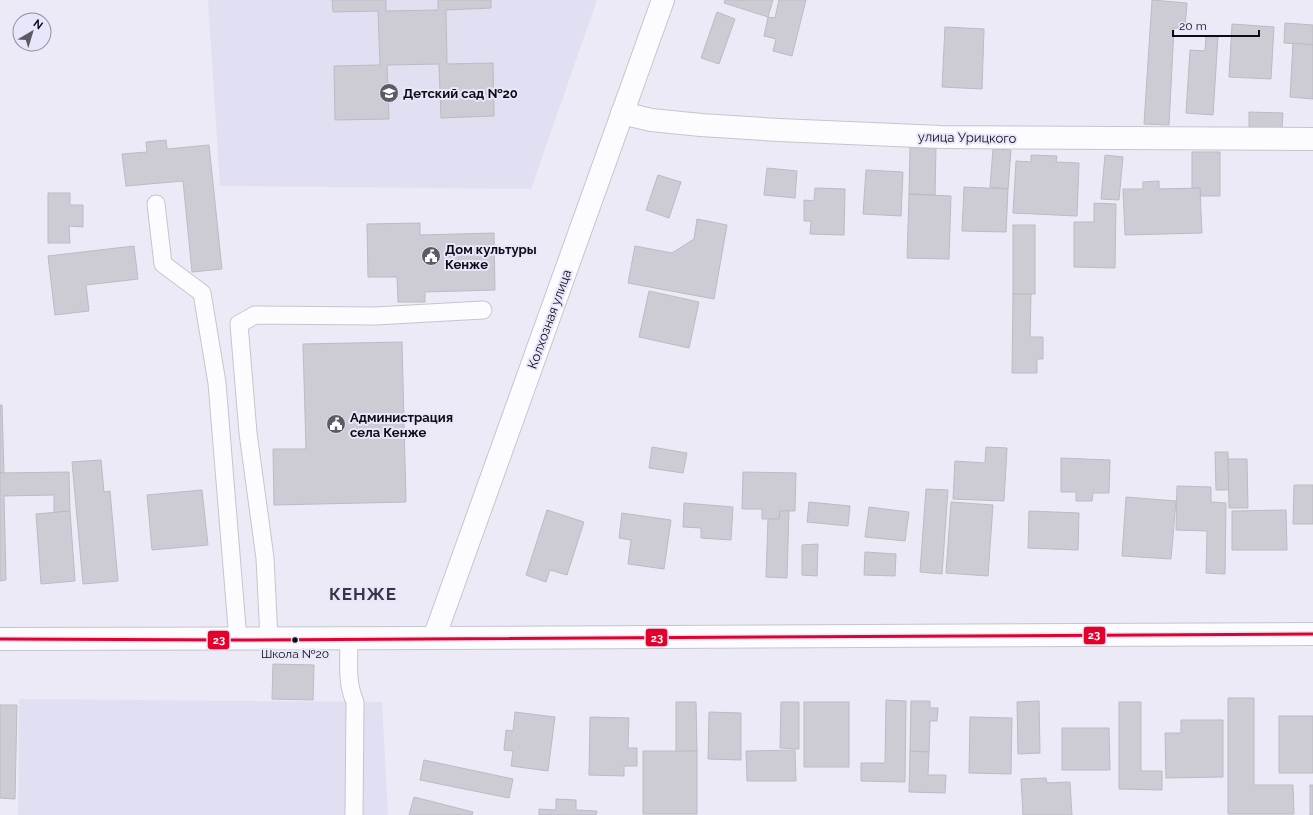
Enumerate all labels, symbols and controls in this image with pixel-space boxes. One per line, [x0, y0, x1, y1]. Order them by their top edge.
north arrow [12, 12, 52, 52]
scale bar [1173, 12, 1259, 38]
text: N [31, 17, 45, 32]
text: 20 m [1179, 19, 1207, 33]
school or university icon: Детский сад №20 [378, 82, 400, 104]
place label: Детский сад №20 [403, 86, 518, 101]
street label: улица Урицкого [918, 129, 1017, 146]
place label: Дом культуры Кенже [445, 242, 537, 272]
public building icon: Дом культуры Кенже [420, 245, 442, 267]
street label: Колхозная улица [525, 268, 574, 371]
place label: Администрация села Кенже [350, 410, 453, 440]
public building icon: Администрация села Кенже [325, 413, 347, 435]
district label: КЕНЖЕ [329, 584, 397, 604]
line badge: 23 [1083, 626, 1106, 645]
line badge: 23 [645, 628, 668, 647]
text: 23 [1088, 629, 1100, 642]
line badge: 23 [207, 630, 230, 650]
text: 23 [651, 632, 663, 645]
text: 23 [213, 634, 225, 647]
marker: Школа №20 [290, 635, 300, 645]
place label: Школа №20 [261, 647, 329, 661]

